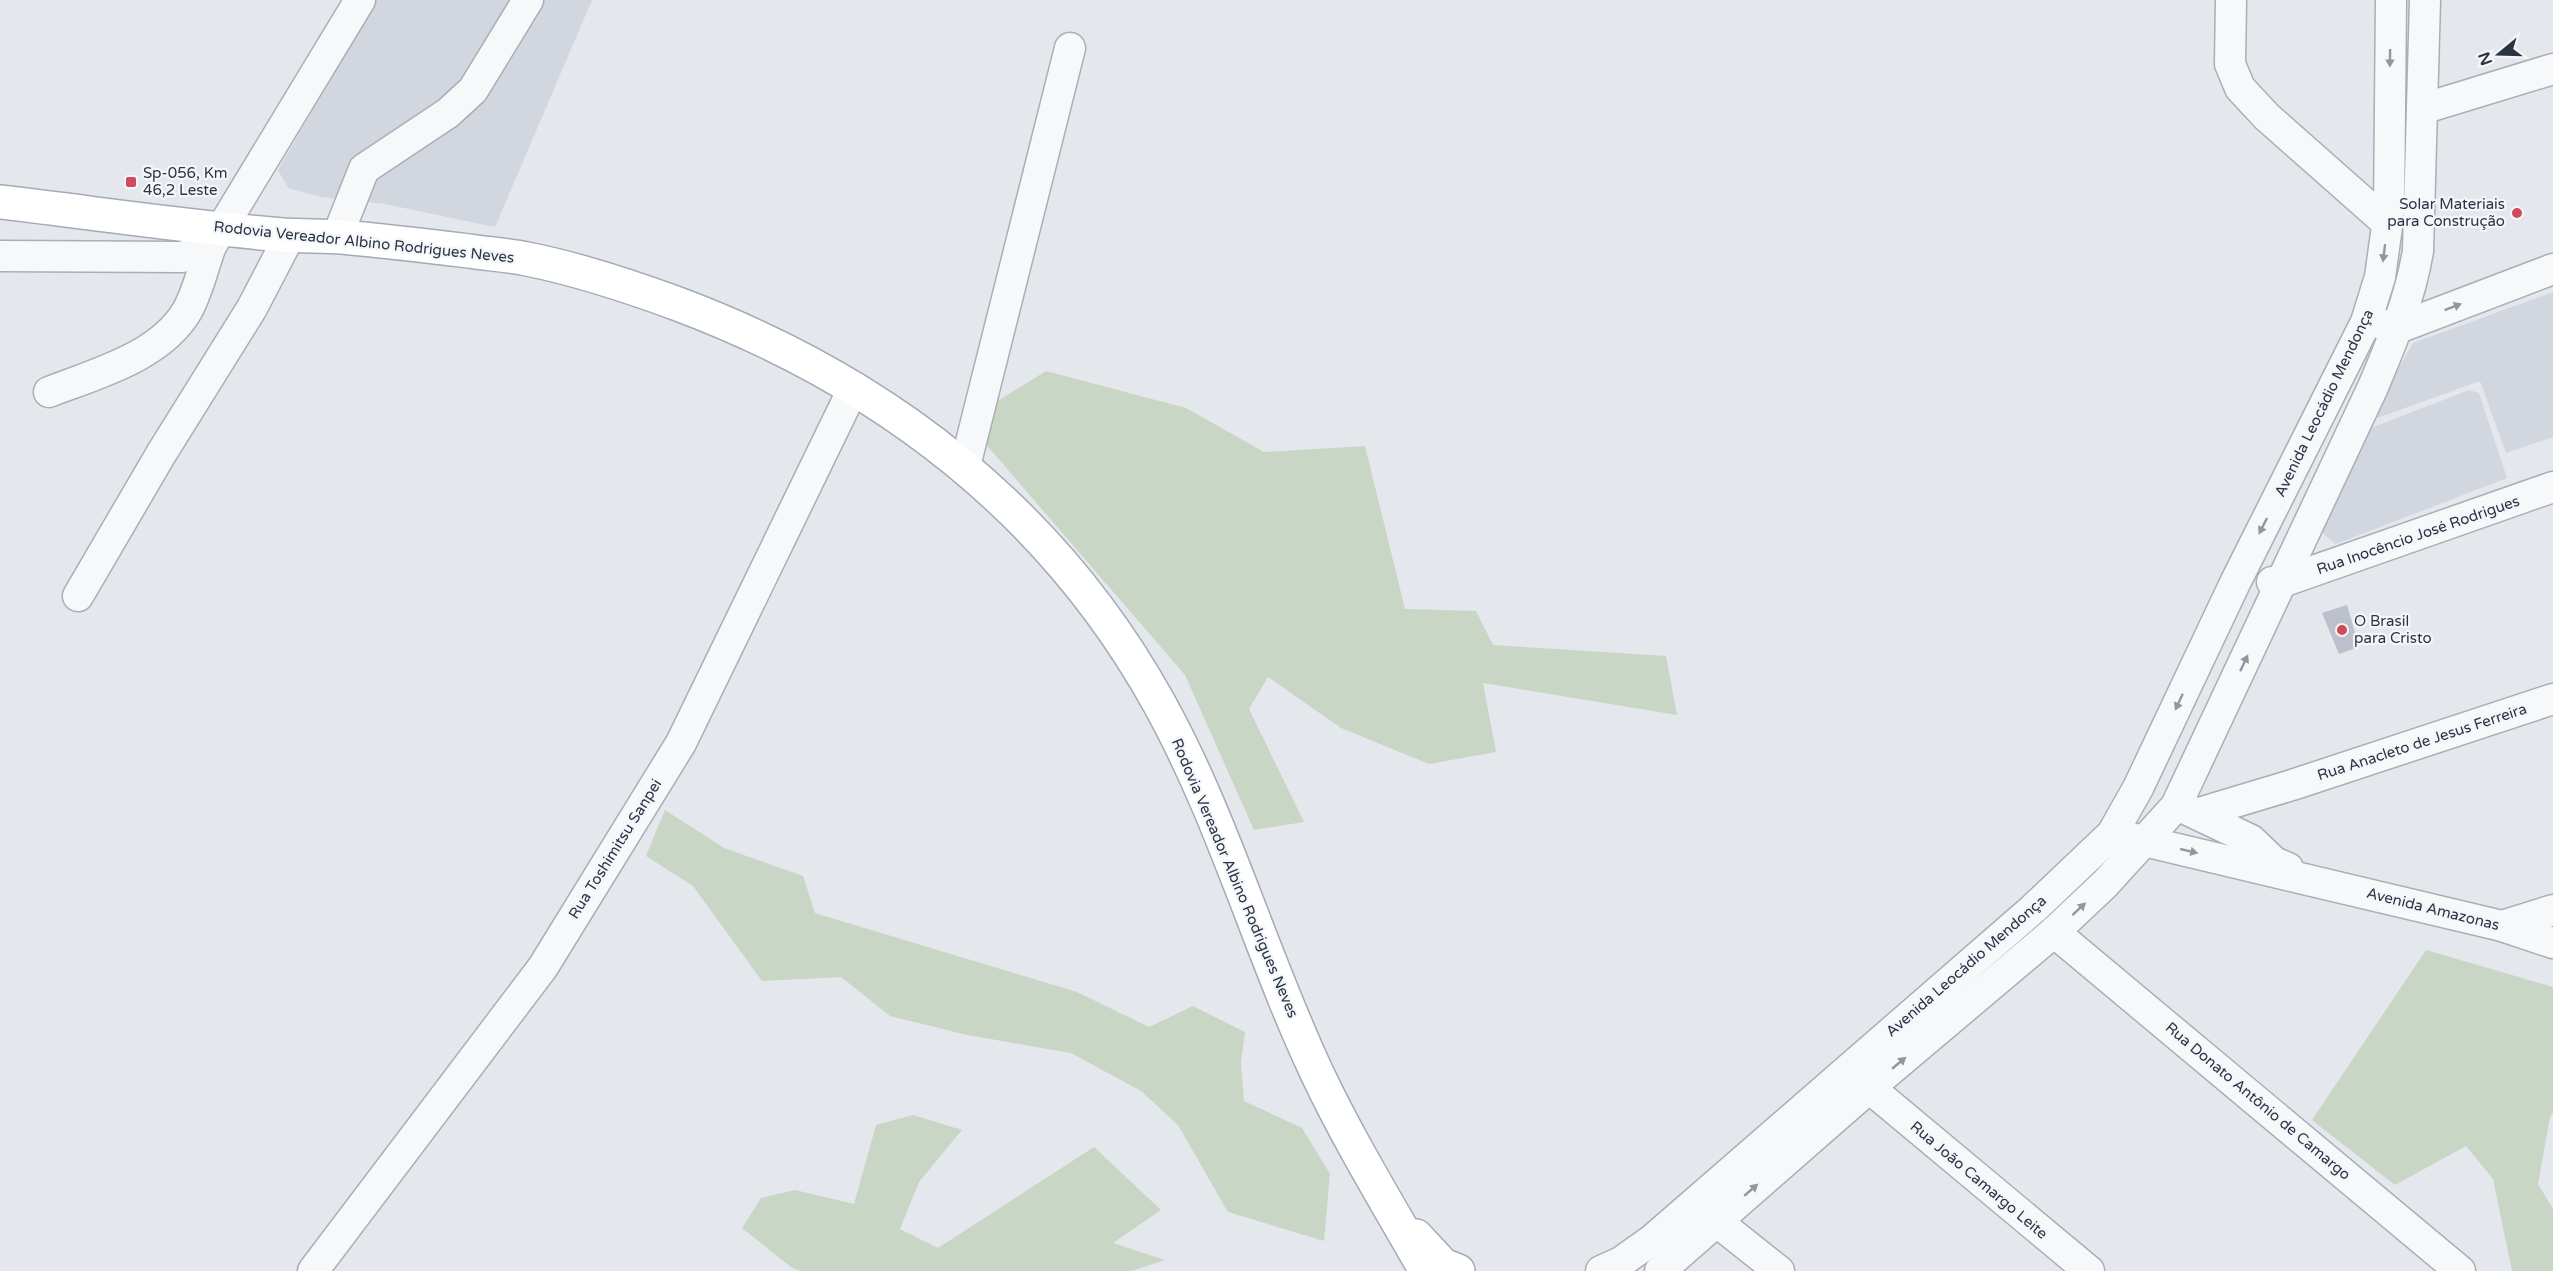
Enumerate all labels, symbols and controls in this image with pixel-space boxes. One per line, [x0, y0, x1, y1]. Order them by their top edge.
north arrow [2469, 24, 2529, 84]
one-way arrow [2386, 49, 2395, 68]
text: N [2474, 49, 2497, 68]
place label: Sp-056, Km 46,2 Leste [143, 164, 228, 199]
marker: Sp-056, Km 46,2 Leste [124, 175, 138, 189]
place label: Solar Materiais para Construção [2387, 195, 2505, 230]
marker: Solar Materiais para Construção [2510, 206, 2524, 220]
street label: Rodovia Vereador Albino Rodrigues Neves [213, 217, 515, 267]
one-way arrow [2379, 244, 2388, 263]
one-way arrow [2444, 302, 2462, 312]
street label: Avenida Leocádio Mendonça [2271, 306, 2377, 500]
street label: Rua Inocêncio José Rodrigues [2314, 492, 2522, 578]
one-way arrow [2259, 518, 2268, 535]
place label: O Brasil para Cristo [2354, 612, 2432, 647]
marker: O Brasil para Cristo [2335, 623, 2349, 637]
one-way arrow [2239, 654, 2248, 671]
one-way arrow [2174, 693, 2183, 710]
street label: Rua Anacleto de Jesus Ferreira [2315, 700, 2529, 784]
street label: Rodovia Vereador Albino Rodrigues Neves [1168, 736, 1302, 1020]
street label: Rua Toshimitsu Sanpei [565, 776, 665, 922]
one-way arrow [2180, 847, 2199, 857]
street label: Avenida Amazonas [2365, 884, 2501, 934]
street label: Avenida Leocádio Mendonça [1882, 891, 2050, 1041]
one-way arrow [2071, 902, 2086, 916]
street label: Rua Donato Antônio de Camargo [2162, 1018, 2354, 1184]
one-way arrow [1891, 1057, 1906, 1070]
street label: Rua João Camargo Leite [1907, 1117, 2051, 1243]
one-way arrow [1743, 1184, 1758, 1197]

